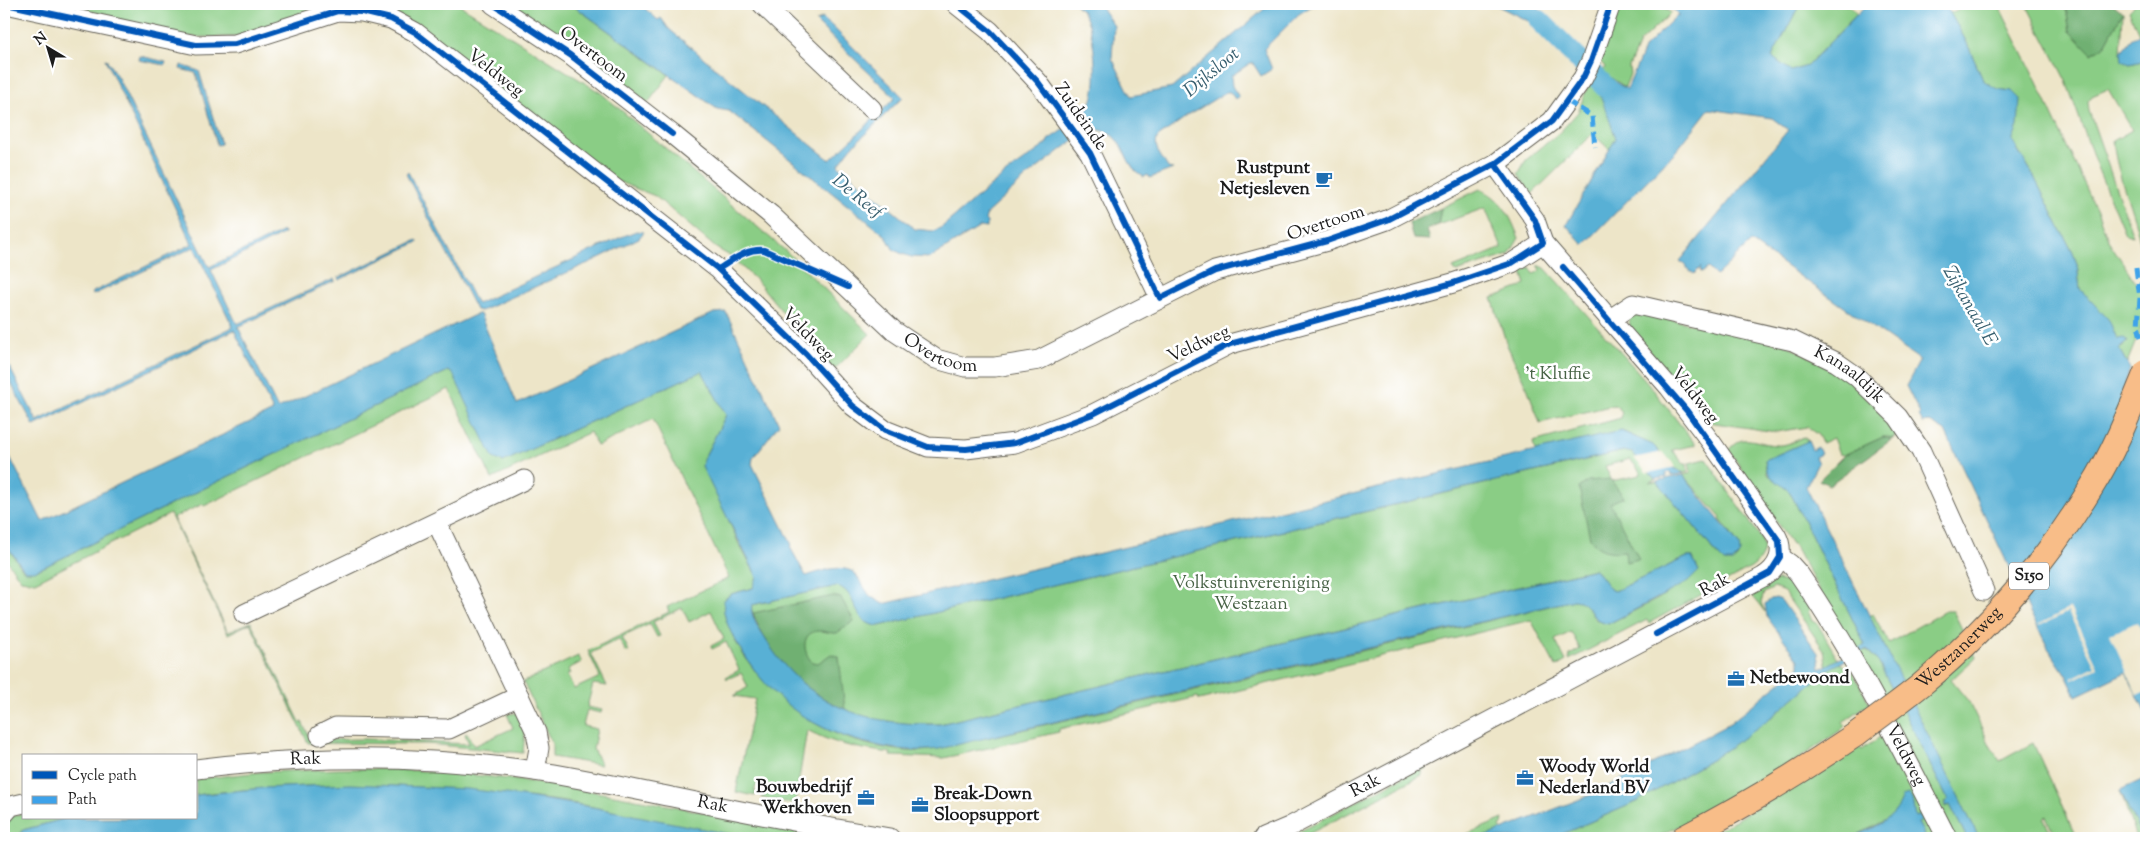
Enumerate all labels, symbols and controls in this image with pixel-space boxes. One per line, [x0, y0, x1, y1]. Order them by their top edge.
street label: Overtoom [553, 21, 633, 90]
north arrow [22, 22, 72, 72]
text: N [31, 28, 52, 51]
water label: Dijksloot [1178, 41, 1246, 104]
street label: Veldweg [461, 43, 529, 105]
street label: Zuideinde [1047, 78, 1113, 156]
place label: Rustpunt Netjesleven [1220, 156, 1311, 203]
water label: De Reef [826, 168, 890, 227]
cafe icon: Rustpunt Netjesleven [1314, 169, 1334, 189]
street label: Overtoom [1284, 199, 1368, 249]
water label: Zijkanaal E [1935, 261, 2003, 351]
street label: Veldweg [775, 302, 839, 368]
street label: Veldweg [1164, 319, 1235, 371]
street label: Overtoom [897, 327, 977, 380]
street label: Kanaaldijk [1809, 340, 1891, 410]
park label: 't Kluffie [1525, 362, 1591, 388]
street label: Veldweg [1663, 362, 1725, 430]
road number: S150 [2009, 562, 2049, 590]
street label: Rak [1695, 567, 1735, 605]
park label: Volkstuinvereniging Westzaan [1172, 571, 1330, 618]
street label: Westzanerweg [1911, 601, 2009, 696]
place label: Netbewoond [1750, 666, 1850, 692]
office icon: Netbewoond [1726, 669, 1746, 689]
street label: Veldweg [1878, 720, 1932, 791]
street label: Rak [289, 746, 322, 774]
legend [22, 754, 198, 820]
place label: Woody World Nederland BV [1539, 755, 1650, 802]
text: Cycle path [68, 766, 137, 787]
street label: Rak [1346, 768, 1386, 805]
office icon: Woody World Nederland BV [1515, 768, 1535, 788]
place label: Bouwbedrijf Werkhoven [756, 775, 854, 822]
place label: Break-Down Sloopsupport [934, 782, 1040, 829]
office icon: Bouwbedrijf Werkhoven [856, 788, 876, 808]
text: Path [68, 790, 97, 811]
street label: Rak [695, 790, 731, 821]
office icon: Break-Down Sloopsupport [910, 795, 930, 815]

